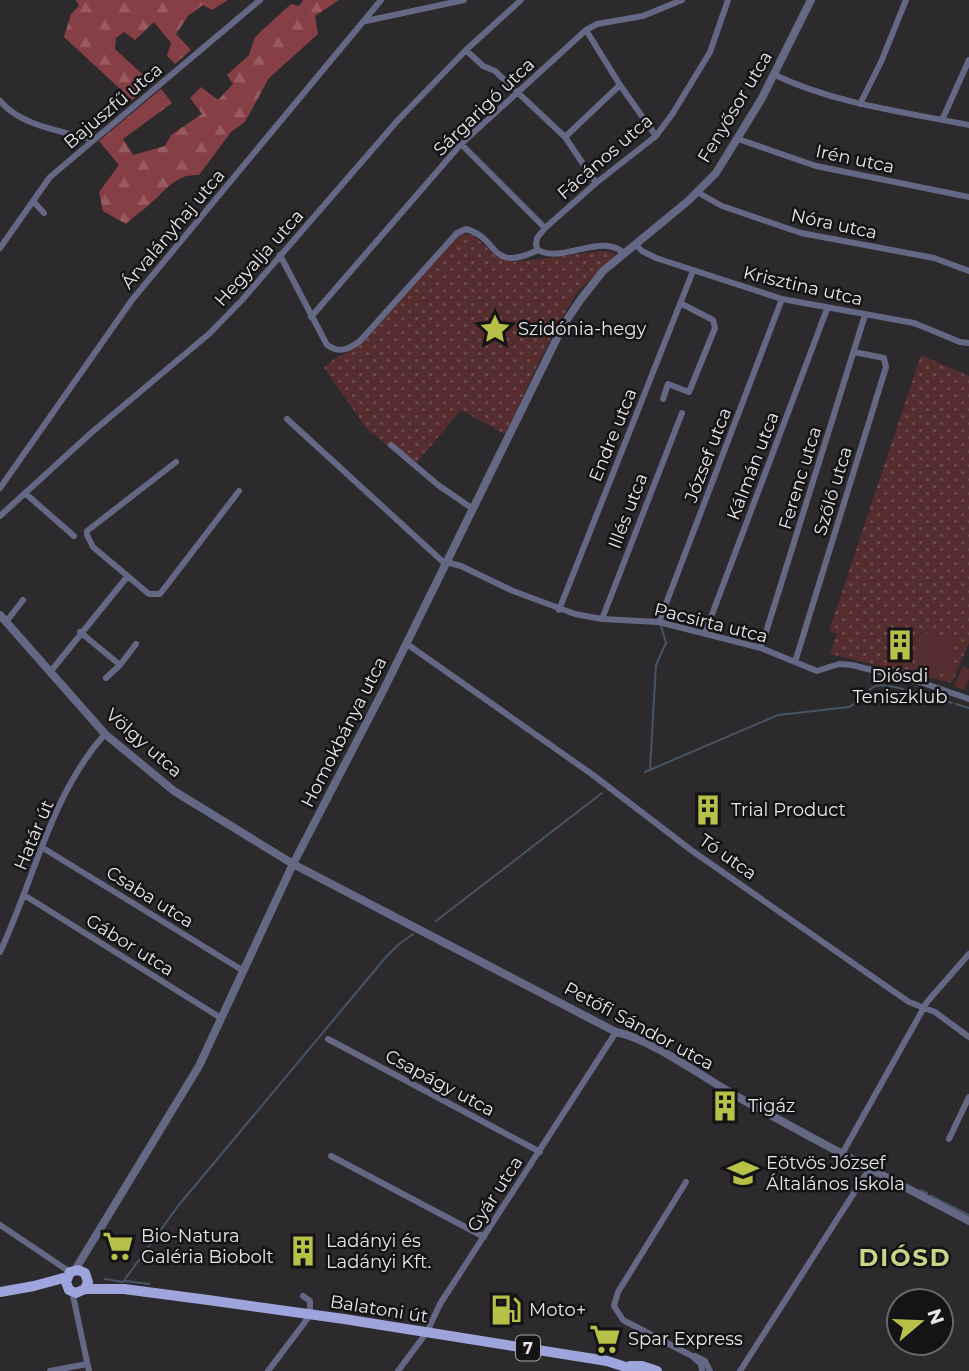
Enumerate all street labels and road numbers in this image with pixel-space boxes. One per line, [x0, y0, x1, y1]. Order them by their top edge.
street label: Fenyősor utca [693, 47, 777, 167]
street label: Sárgarigó utca [429, 53, 539, 161]
street label: Bajuszfű utca [59, 58, 167, 154]
street label: Fácános utca [553, 110, 657, 204]
street label: Irén utca [814, 140, 896, 178]
street label: Árvalányhaj utca [116, 165, 230, 293]
street label: Nóra utca [789, 204, 879, 244]
street label: Hegyalja utca [210, 205, 308, 311]
street label: Krisztina utca [741, 262, 865, 310]
street label: Endre utca [584, 385, 642, 485]
street label: József utca [680, 405, 736, 506]
street label: Kálmán utca [722, 409, 784, 523]
street label: Ferenc utca [774, 424, 826, 532]
street label: Szőlő utca [809, 444, 857, 538]
street label: Illés utca [604, 470, 652, 552]
street label: Pacsirta utca [652, 598, 770, 648]
street label: Homokbánya utca [296, 653, 392, 811]
street label: Völgy utca [101, 704, 187, 782]
street label: Határ út [9, 797, 59, 873]
street label: Tó utca [695, 829, 761, 885]
street label: Csaba utca [102, 861, 198, 933]
street label: Gábor utca [82, 909, 178, 981]
street label: Petőfi Sándor utca [560, 977, 718, 1075]
street label: Csapágy utca [381, 1045, 499, 1121]
street label: Gyár utca [462, 1152, 528, 1236]
street label: Balatoni út [328, 1290, 430, 1328]
road number: 7 [516, 1336, 540, 1360]

